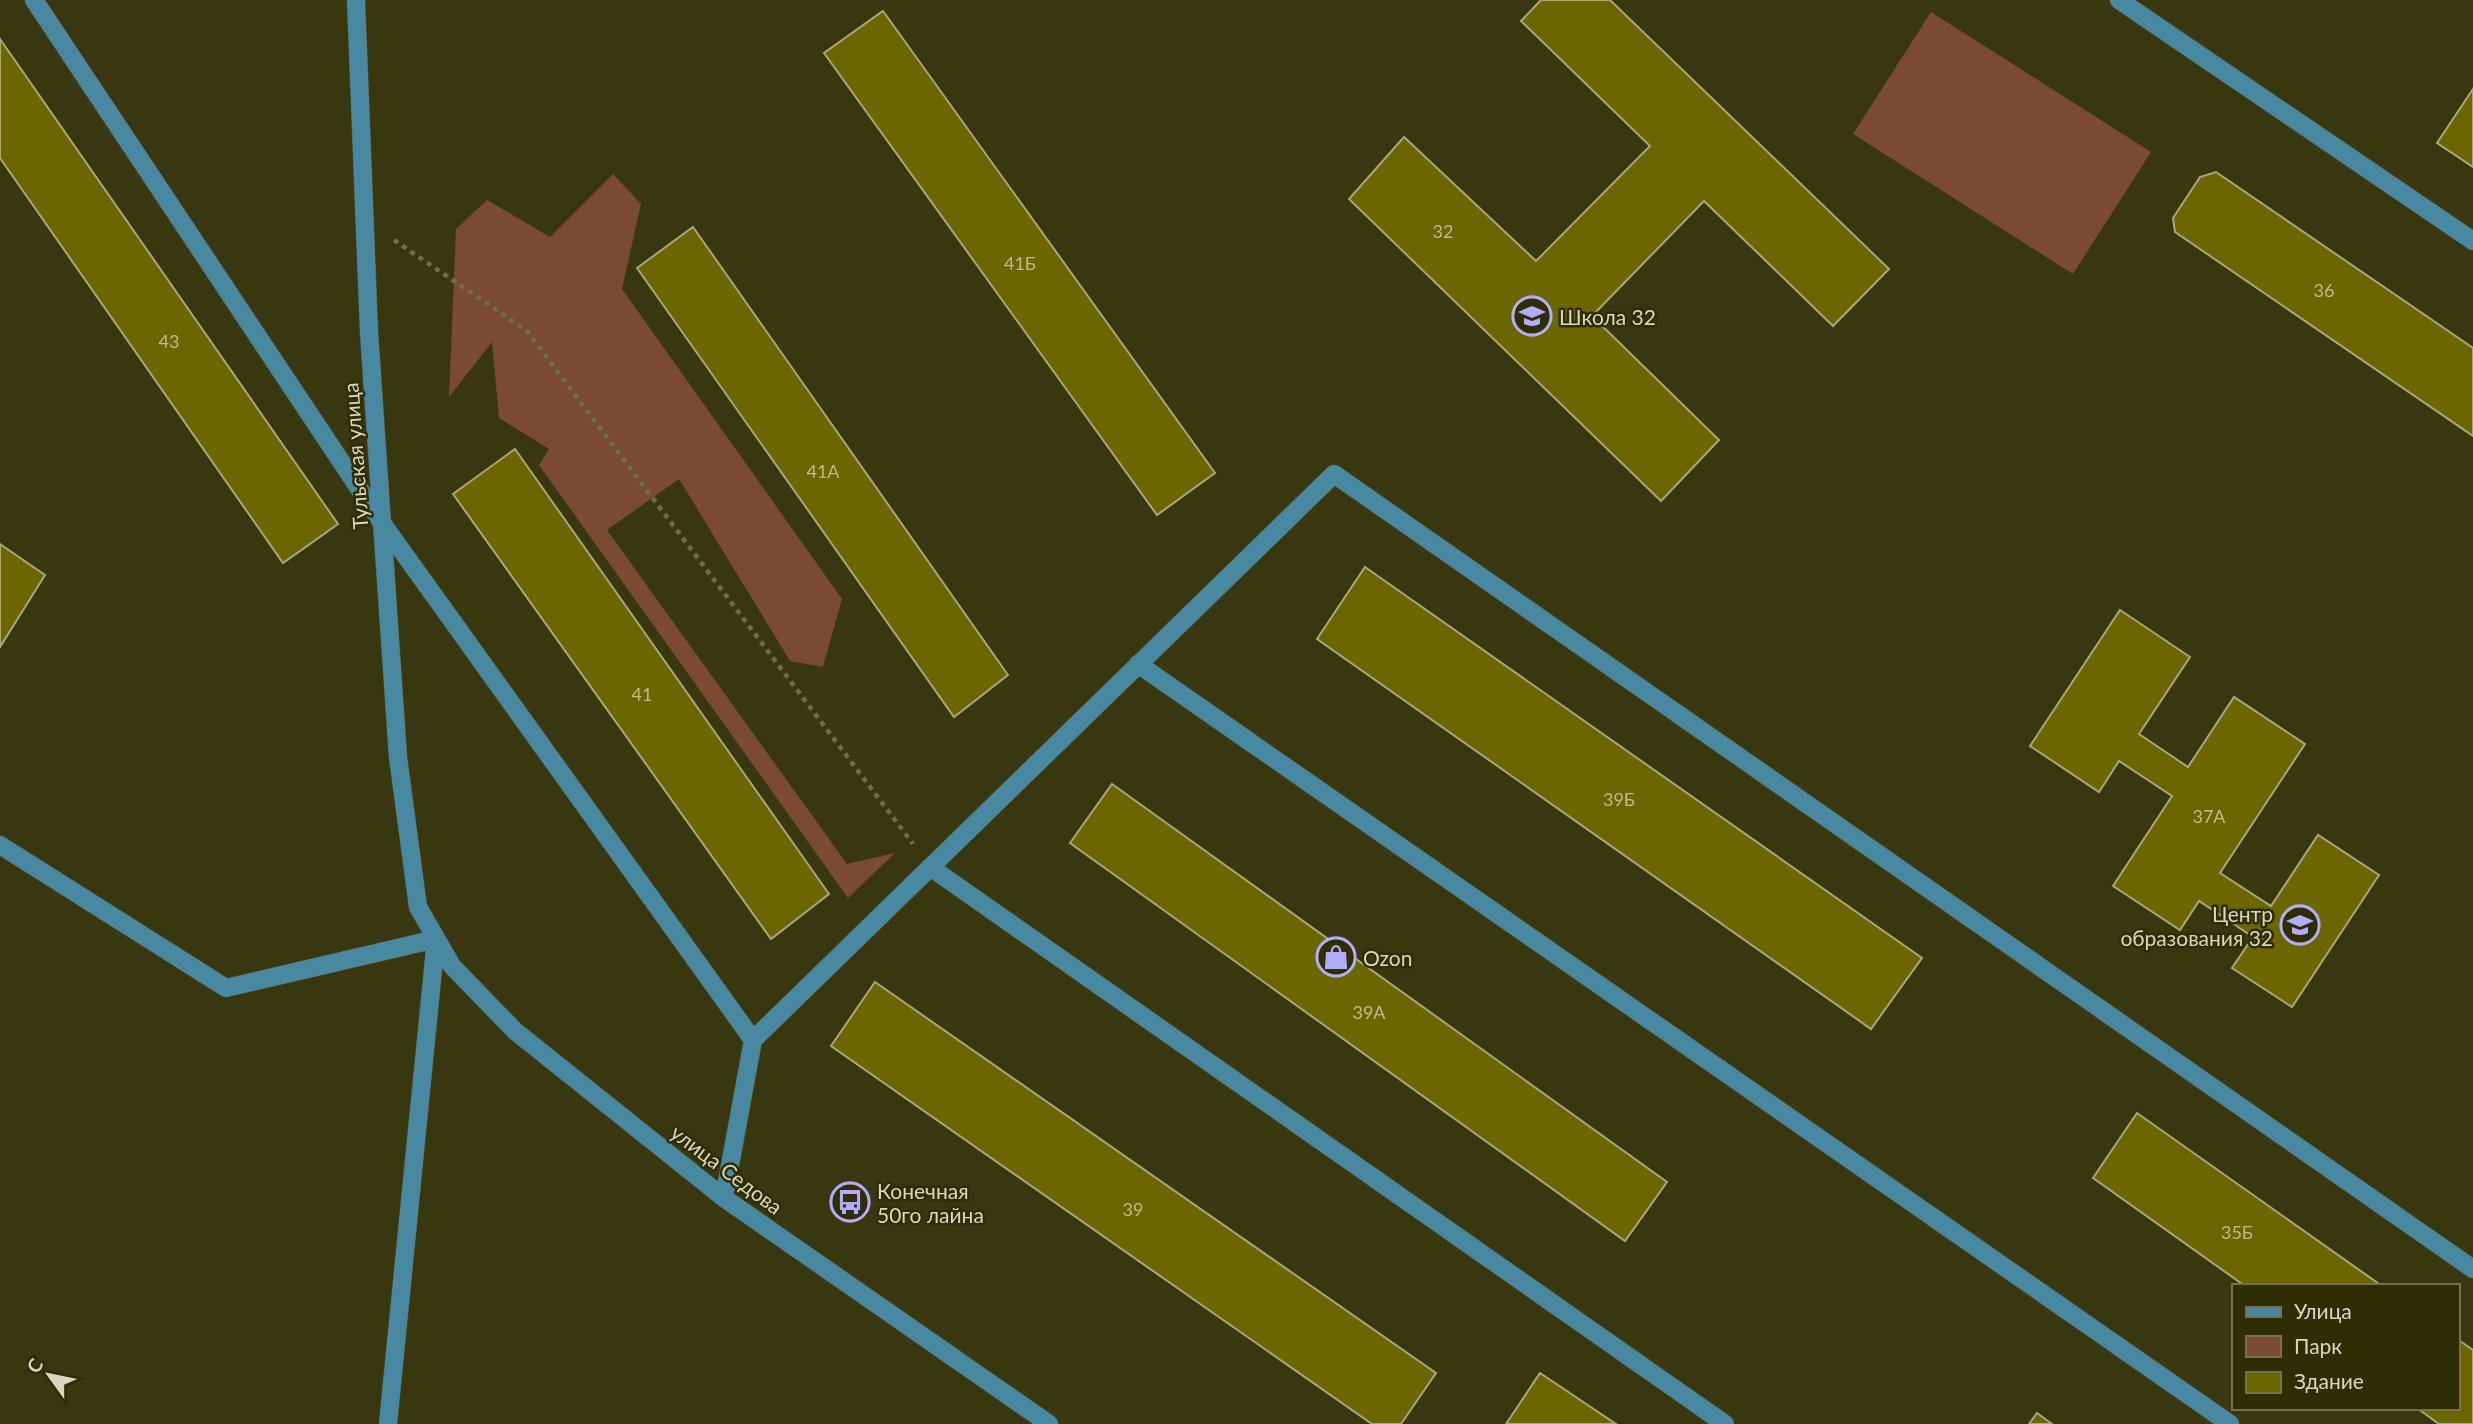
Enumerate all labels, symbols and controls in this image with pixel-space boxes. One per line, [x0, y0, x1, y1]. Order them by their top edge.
house number: 32 [1433, 220, 1453, 242]
house number: 41Б [1004, 252, 1036, 274]
house number: 36 [2314, 279, 2334, 301]
school or university icon: Школа 32 [1511, 295, 1553, 337]
place label: Школа 32 [1559, 304, 1656, 329]
house number: 43 [159, 330, 179, 352]
street label: Тульская улица [337, 382, 373, 530]
house number: 41А [806, 460, 840, 482]
house number: 41 [632, 683, 652, 705]
house number: 39Б [1603, 788, 1635, 810]
house number: 37А [2192, 805, 2226, 827]
place label: Центр образования 32 [2120, 901, 2273, 950]
school or university icon: Центр образования 32 [2279, 904, 2321, 946]
shop icon: Ozon [1315, 936, 1357, 978]
place label: Ozon [1363, 945, 1413, 970]
house number: 39А [1352, 1001, 1386, 1023]
street label: улица Седова [666, 1119, 788, 1219]
place label: Конечная 50го лайна [877, 1178, 984, 1227]
bus stop icon: Конечная 50го лайна [829, 1181, 871, 1223]
house number: 39 [1123, 1198, 1143, 1220]
house number: 35Б [2221, 1221, 2253, 1243]
legend [2232, 1284, 2459, 1410]
text: Улица [2294, 1298, 2352, 1323]
text: Парк [2294, 1333, 2342, 1358]
north arrow [14, 1340, 84, 1410]
text: С [21, 1354, 48, 1377]
text: Здание [2294, 1368, 2364, 1393]

